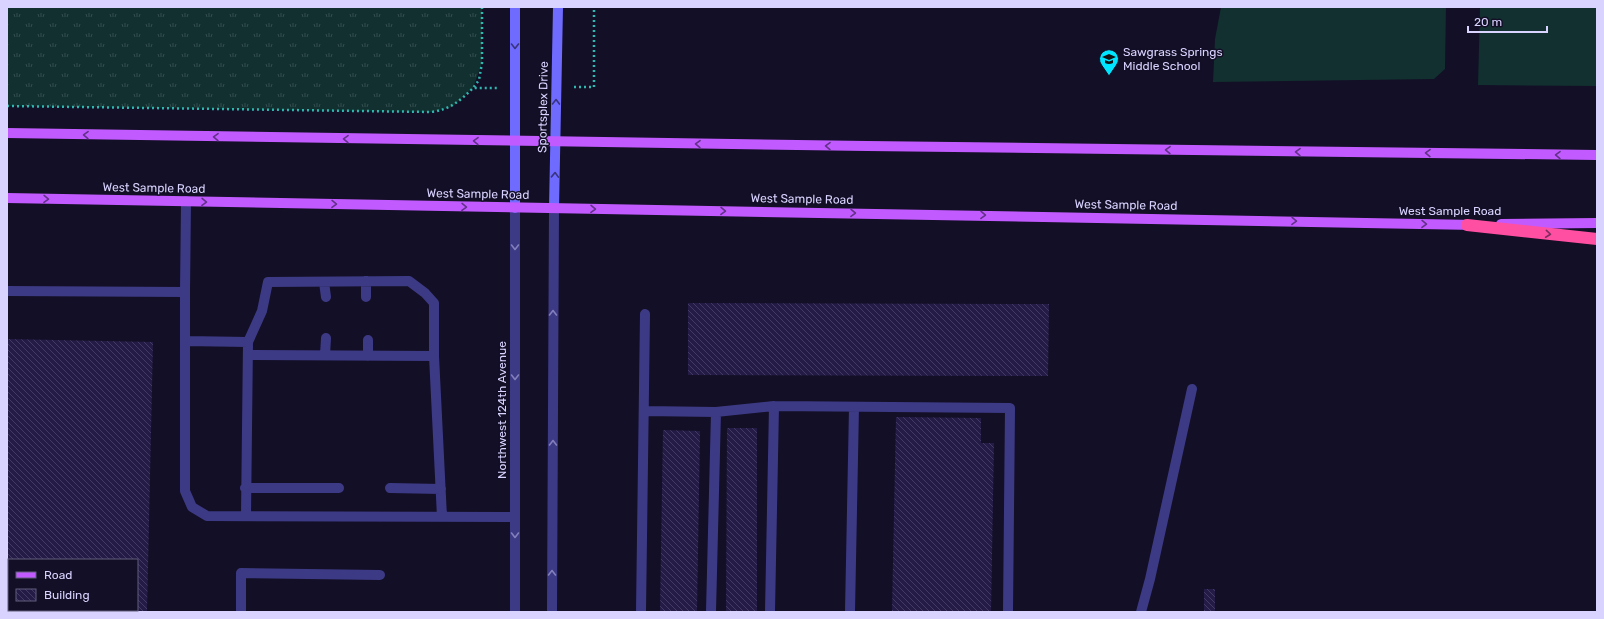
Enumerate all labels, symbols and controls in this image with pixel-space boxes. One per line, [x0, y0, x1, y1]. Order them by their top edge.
scale bar [1468, 8, 1547, 34]
text: 20 m [1474, 15, 1502, 29]
one-way arrow [511, 43, 519, 49]
place label: Sawgrass Springs Middle School [1123, 45, 1223, 73]
school or university icon: Sawgrass Springs Middle School [1098, 48, 1120, 76]
street label: Sportsplex Drive [535, 61, 551, 153]
one-way arrow [552, 99, 560, 105]
one-way arrow [83, 130, 89, 139]
one-way arrow [213, 133, 219, 141]
one-way arrow [343, 135, 349, 143]
one-way arrow [473, 137, 479, 145]
one-way arrow [695, 139, 701, 148]
one-way arrow [825, 142, 831, 150]
one-way arrow [1165, 146, 1171, 154]
one-way arrow [1295, 147, 1301, 156]
one-way arrow [1425, 149, 1431, 157]
one-way arrow [1555, 151, 1561, 159]
one-way arrow [550, 172, 559, 178]
street label: West Sample Road [103, 180, 205, 196]
street label: West Sample Road [427, 186, 529, 202]
street label: West Sample Road [751, 191, 853, 207]
one-way arrow [43, 195, 49, 203]
street label: West Sample Road [1075, 197, 1177, 213]
one-way arrow [201, 198, 207, 206]
one-way arrow [331, 200, 337, 208]
one-way arrow [461, 203, 467, 211]
street label: West Sample Road [1399, 204, 1501, 218]
one-way arrow [590, 205, 596, 213]
one-way arrow [720, 207, 726, 215]
one-way arrow [850, 209, 856, 217]
one-way arrow [980, 211, 986, 220]
one-way arrow [1291, 217, 1297, 225]
one-way arrow [1421, 220, 1427, 228]
one-way arrow [1545, 229, 1551, 238]
one-way arrow [511, 244, 519, 250]
one-way arrow [549, 310, 557, 316]
street label: Northwest 124th Avenue [495, 341, 509, 479]
one-way arrow [511, 374, 519, 380]
one-way arrow [548, 440, 557, 446]
one-way arrow [511, 532, 519, 538]
legend [8, 559, 138, 611]
text: Road [44, 568, 72, 582]
one-way arrow [548, 570, 556, 576]
text: Building [44, 588, 90, 602]

